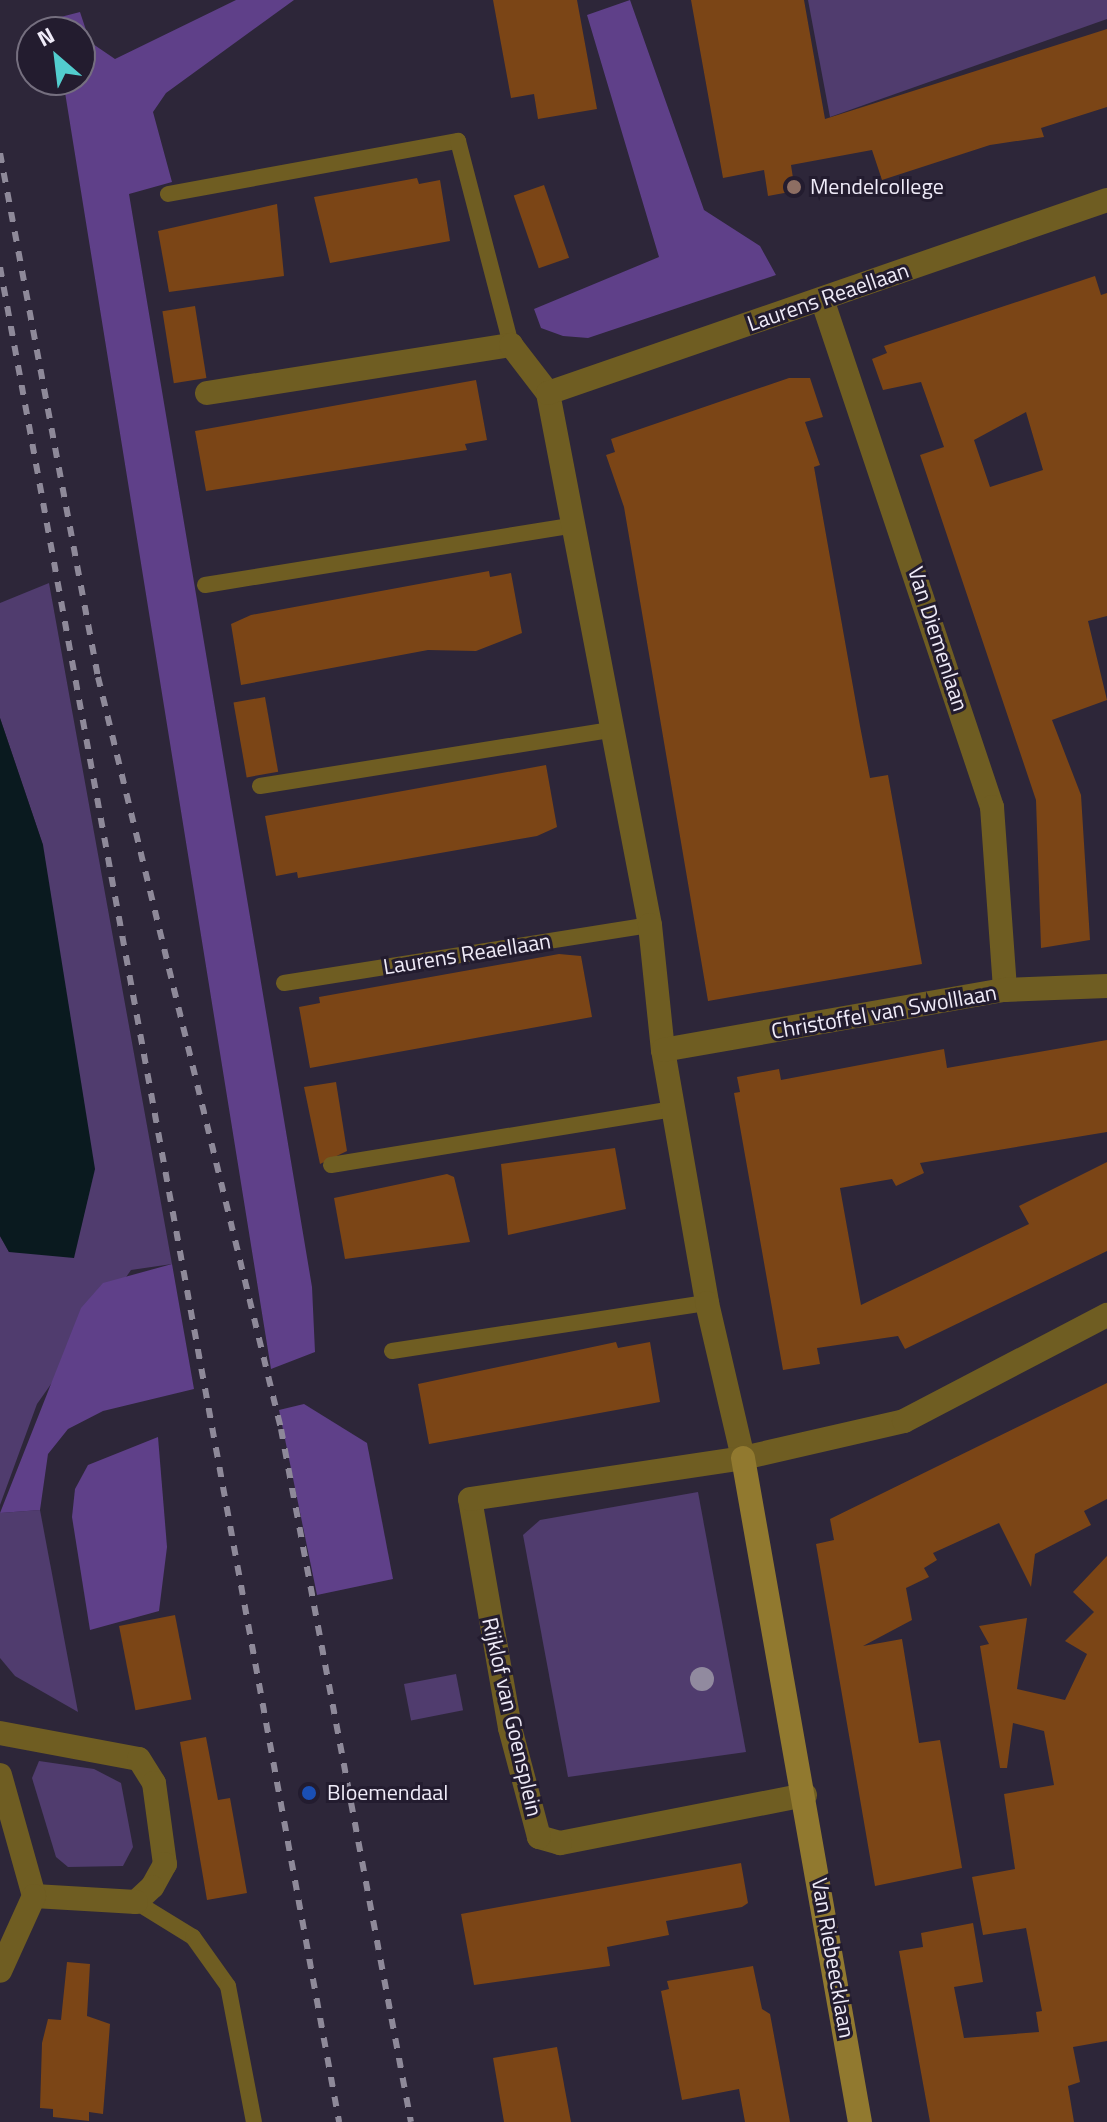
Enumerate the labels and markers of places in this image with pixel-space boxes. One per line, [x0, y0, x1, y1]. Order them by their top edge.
place label: Mendelcollege [810, 174, 944, 200]
marker: Mendelcollege [785, 178, 803, 196]
place label: Bloemendaal [327, 1780, 448, 1806]
marker: Bloemendaal [298, 1782, 320, 1804]

